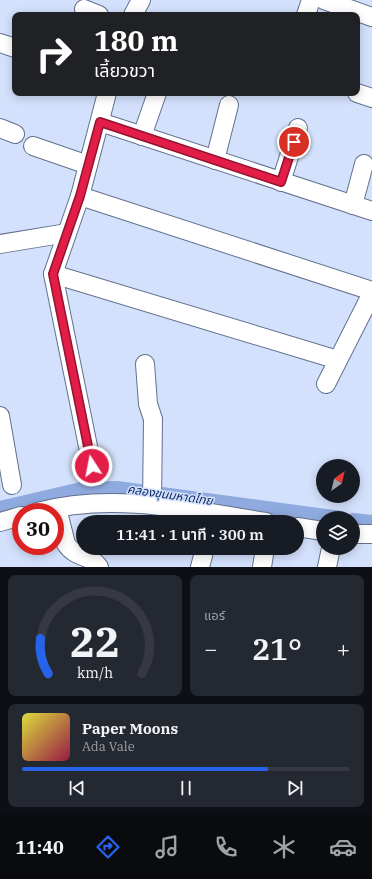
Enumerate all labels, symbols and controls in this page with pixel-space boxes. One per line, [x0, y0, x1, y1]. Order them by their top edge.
text: 180 m [94, 22, 178, 59]
icon: right [28, 28, 80, 80]
text: เลี้ยวขวา [94, 59, 155, 82]
pin [277, 125, 311, 159]
icon: arrive [283, 131, 305, 153]
position arrow [71, 445, 113, 487]
north arrow [316, 459, 360, 503]
map controls [316, 459, 360, 555]
water label: คลองขุนมหาดไทย [126, 481, 215, 509]
speed limit sign: 30 [12, 503, 64, 555]
button: layers [316, 511, 360, 555]
text: 11:41 · 1 นาที · 300 m [116, 525, 264, 544]
text: แอร์ [204, 607, 225, 624]
text: 22 [70, 613, 120, 667]
text: 21° [252, 629, 302, 668]
text: − [204, 634, 217, 663]
text: + [337, 634, 350, 663]
text: km/h [77, 662, 113, 681]
text: Paper Moons [82, 719, 178, 738]
text: Ada Vale [82, 738, 135, 755]
icon: previous [66, 777, 88, 799]
icon: pause [175, 777, 197, 799]
icon: next [284, 777, 306, 799]
icon: directions [94, 833, 122, 861]
icon: music [153, 833, 181, 861]
icon: phone [212, 833, 240, 861]
icon: climate [270, 833, 298, 861]
icon: car [329, 833, 357, 861]
text: 11:40 [15, 836, 64, 859]

